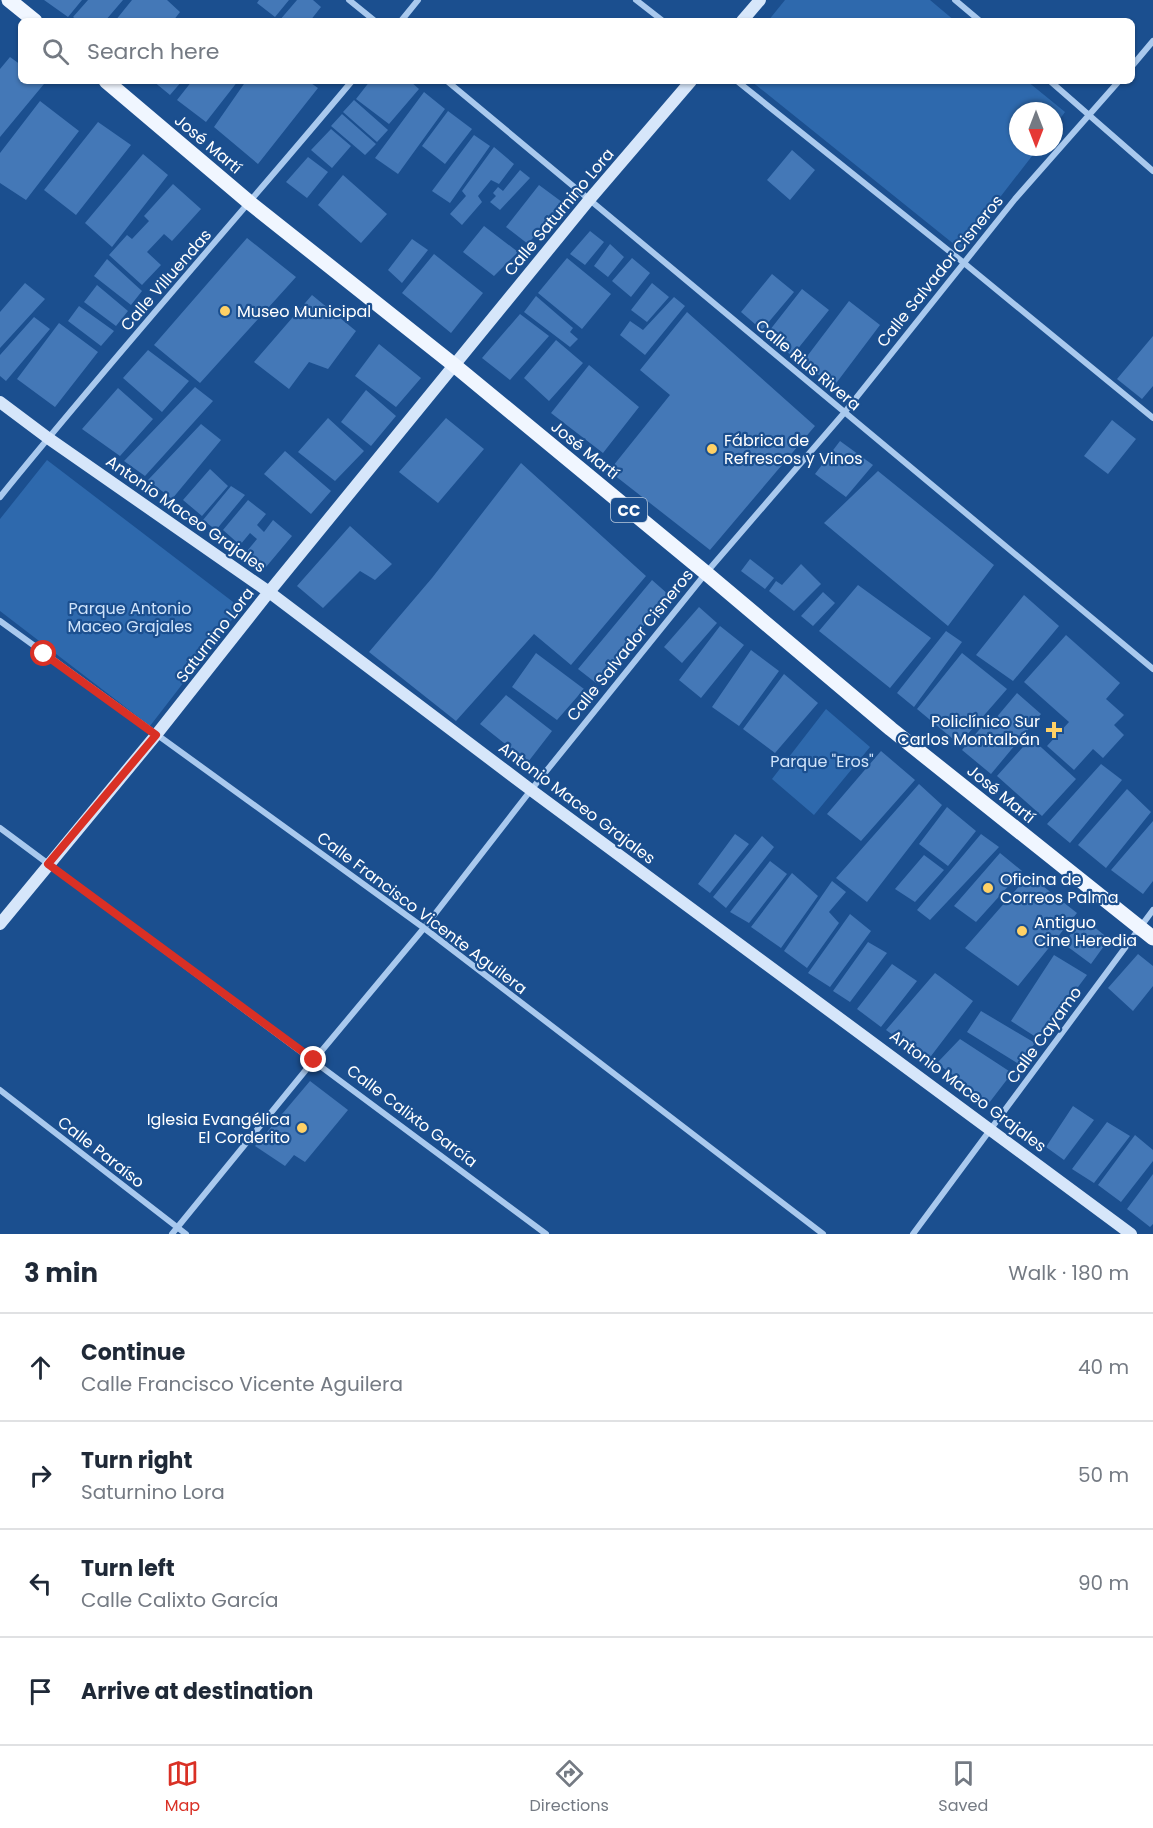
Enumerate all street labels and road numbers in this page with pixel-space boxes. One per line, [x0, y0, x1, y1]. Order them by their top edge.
street label: José Martí [169, 109, 247, 179]
street label: Calle Saturnino Lora [499, 143, 619, 281]
street label: Calle Salvador Cisneros [871, 190, 1009, 352]
street label: Calle Villuendas [115, 224, 217, 336]
street label: Calle Rius Rivera [750, 314, 866, 416]
street label: José Martí [546, 415, 624, 485]
street label: Antonio Maceo Grajales [101, 450, 271, 578]
road number: CC [611, 498, 647, 522]
street label: Calle Salvador Cisneros [561, 564, 699, 726]
street label: Saturnino Lora [171, 583, 259, 687]
street label: Antonio Maceo Grajales [494, 736, 660, 870]
street label: José Martí [962, 759, 1040, 829]
street label: Calle Francisco Vicente Aguilera [312, 826, 532, 1000]
street label: Calle Cayamo [1001, 982, 1087, 1088]
street label: Antonio Maceo Grajales [885, 1024, 1051, 1158]
street label: Calle Calixto García [342, 1059, 482, 1173]
street label: Calle Paraíso [53, 1111, 149, 1193]

